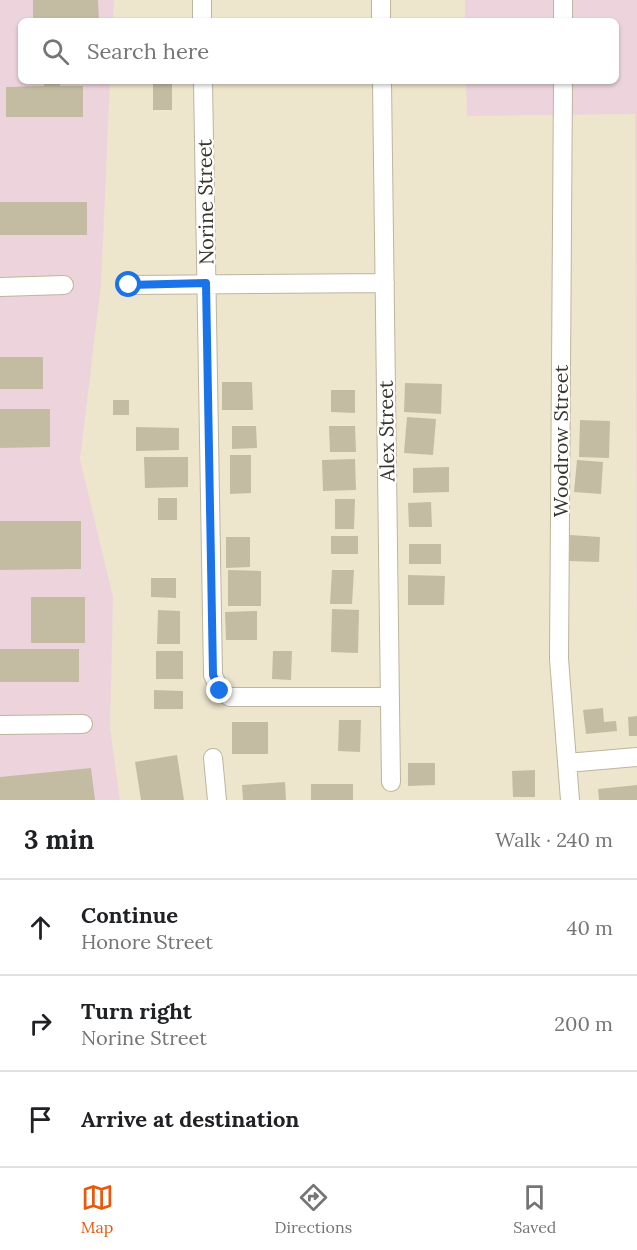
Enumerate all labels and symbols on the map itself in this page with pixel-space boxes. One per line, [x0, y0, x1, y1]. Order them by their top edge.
street label: Norine Street [191, 139, 219, 265]
route start [115, 271, 141, 297]
street label: Woodrow Street [548, 365, 573, 517]
street label: Alex Street [373, 380, 399, 483]
route end [206, 677, 232, 703]

